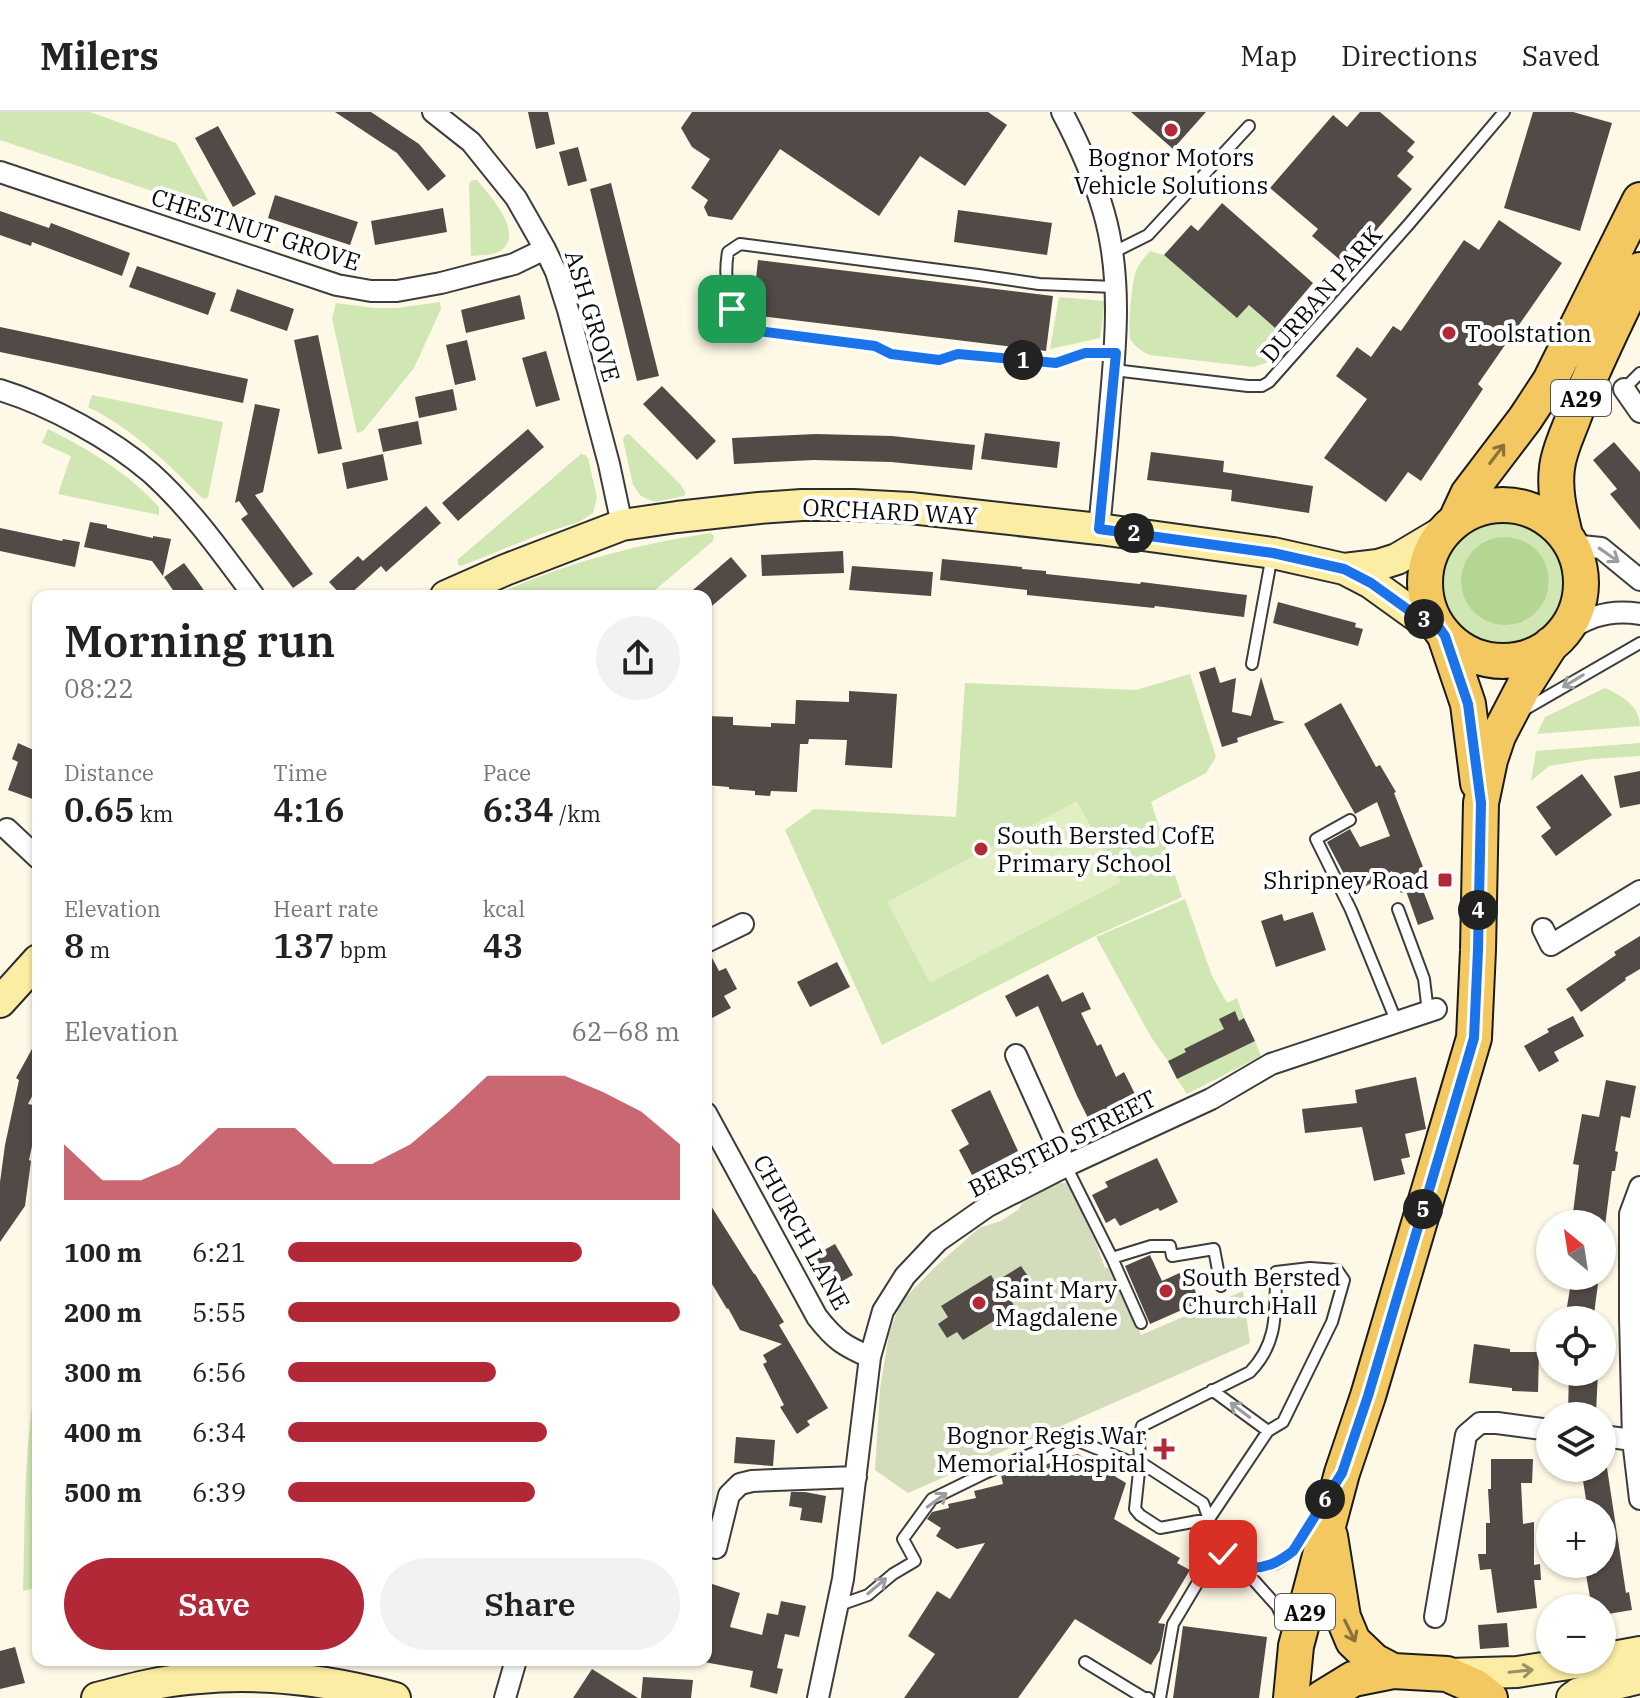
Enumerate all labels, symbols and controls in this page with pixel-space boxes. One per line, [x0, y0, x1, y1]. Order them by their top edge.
text: Milers [40, 31, 159, 80]
text: Map [1240, 37, 1297, 74]
text: Directions [1341, 37, 1478, 74]
text: Saved [1522, 37, 1600, 74]
marker: Bognor Motors Vehicle Solutions [1162, 121, 1180, 139]
place label: Bognor Motors Vehicle Solutions [1074, 141, 1268, 201]
street label: CHESTNUT GROVE [147, 180, 365, 278]
street label: DURBAN PARK [1253, 219, 1389, 369]
street label: ASH GROVE [558, 246, 628, 386]
pin [698, 275, 766, 343]
icon: arrive [710, 287, 754, 331]
place label: Toolstation [1465, 317, 1592, 349]
marker: Toolstation [1440, 324, 1458, 342]
pin: 1 [1003, 340, 1043, 380]
text: 1 [1016, 345, 1030, 374]
road number: A29 [1551, 380, 1611, 416]
one-way arrow [1489, 444, 1506, 465]
street label: ORCHARD WAY [802, 490, 978, 532]
pin: 2 [1114, 513, 1154, 553]
text: 2 [1127, 518, 1141, 547]
one-way arrow [1597, 547, 1619, 563]
pin: 3 [1404, 599, 1444, 639]
text: 3 [1417, 604, 1431, 633]
text: Morning run [64, 612, 335, 669]
button: share [596, 616, 680, 700]
text: 08:22 [64, 671, 134, 705]
one-way arrow [1562, 673, 1585, 689]
text: Distance [64, 758, 154, 787]
text: Time [273, 758, 327, 787]
text: Pace [483, 758, 531, 787]
text: 0.65 [64, 787, 135, 831]
text: 4:16 [273, 787, 345, 831]
text: 6:34 [483, 787, 554, 831]
text: km [135, 799, 174, 828]
text: /km [554, 799, 601, 828]
place label: South Bersted CofE Primary School [997, 819, 1215, 879]
marker: South Bersted CofE Primary School [972, 840, 990, 858]
place label: Shripney Road [1263, 864, 1429, 896]
marker: Shripney Road [1436, 871, 1454, 889]
pin: 4 [1458, 890, 1498, 930]
text: Elevation [64, 894, 161, 923]
text: Heart rate [273, 894, 379, 923]
text: kcal [483, 894, 525, 923]
text: 4 [1471, 895, 1485, 924]
text: 8 [64, 923, 84, 967]
text: 137 [273, 923, 335, 967]
text: 43 [483, 923, 523, 967]
text: m [84, 935, 110, 964]
text: bpm [335, 935, 387, 964]
text: Elevation [64, 1014, 179, 1048]
text: 62–68 m [572, 1014, 680, 1048]
street label: BERSTED STREET [963, 1082, 1161, 1204]
street label: CHURCH LANE [746, 1149, 858, 1315]
pin: 5 [1403, 1189, 1443, 1229]
text: 5 [1416, 1194, 1430, 1223]
north arrow [1536, 1210, 1616, 1290]
map controls [1536, 1210, 1616, 1674]
text: 100 m [64, 1235, 142, 1269]
text: 6:21 [192, 1235, 246, 1269]
place label: South Bersted Church Hall [1182, 1261, 1341, 1321]
place label: Saint Mary Magdalene [995, 1273, 1118, 1333]
marker: South Bersted Church Hall [1157, 1282, 1175, 1300]
marker: Saint Mary Magdalene [970, 1294, 988, 1312]
text: 200 m [64, 1295, 142, 1329]
text: 5:55 [192, 1295, 246, 1329]
button: locate [1536, 1306, 1616, 1386]
text: 300 m [64, 1355, 142, 1389]
text: 6:56 [192, 1355, 246, 1389]
one-way arrow [1230, 1402, 1251, 1419]
button: layers [1536, 1402, 1616, 1482]
text: 400 m [64, 1415, 142, 1449]
text: 6:34 [192, 1415, 246, 1449]
place label: Bognor Regis War Memorial Hospital [937, 1419, 1146, 1479]
marker: Bognor Regis War Memorial Hospital [1153, 1438, 1175, 1460]
text: 500 m [64, 1475, 142, 1509]
text: 6:39 [192, 1475, 246, 1509]
pin: 6 [1305, 1479, 1345, 1519]
text: 6 [1318, 1484, 1332, 1513]
one-way arrow [926, 1492, 947, 1509]
button: + [1536, 1498, 1616, 1578]
pin [1189, 1520, 1257, 1588]
icon: check [1201, 1532, 1245, 1576]
button: Save [64, 1558, 364, 1650]
button: Share [380, 1558, 680, 1650]
one-way arrow [867, 1577, 887, 1595]
road number: A29 [1275, 1594, 1335, 1630]
button: − [1536, 1594, 1616, 1674]
one-way arrow [1342, 1619, 1358, 1643]
one-way arrow [1507, 1663, 1534, 1678]

